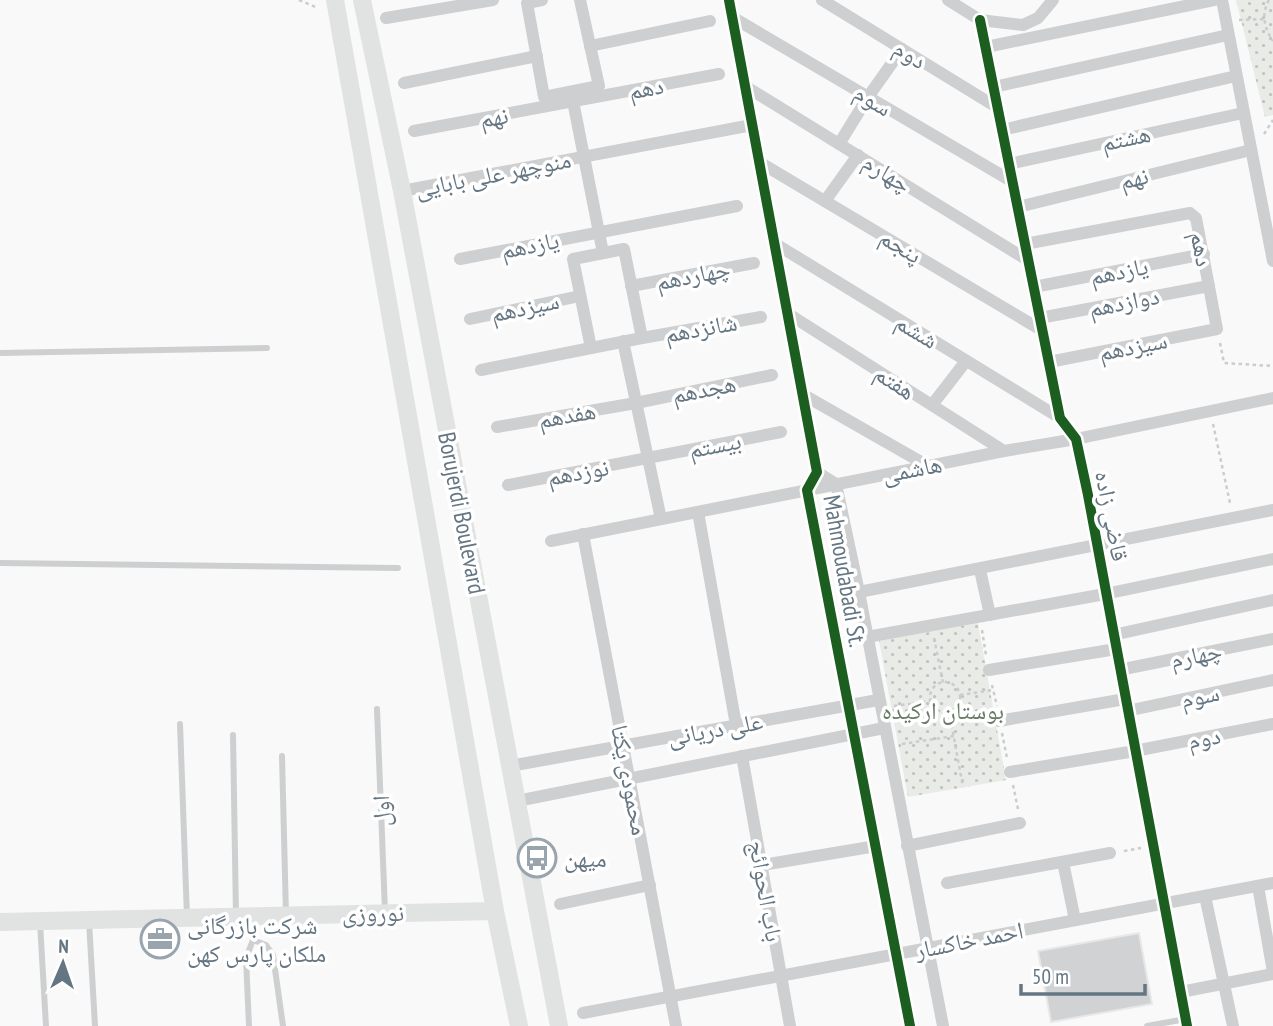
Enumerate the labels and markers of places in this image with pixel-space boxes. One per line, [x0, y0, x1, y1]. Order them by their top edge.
bus stop icon: میهن [516, 837, 558, 879]
place label: میهن [564, 843, 607, 874]
place label: شرکت بازرگانی ملکان پارس کهن [187, 910, 326, 969]
office icon: شرکت بازرگانی ملکان پارس کهن [139, 918, 181, 960]

